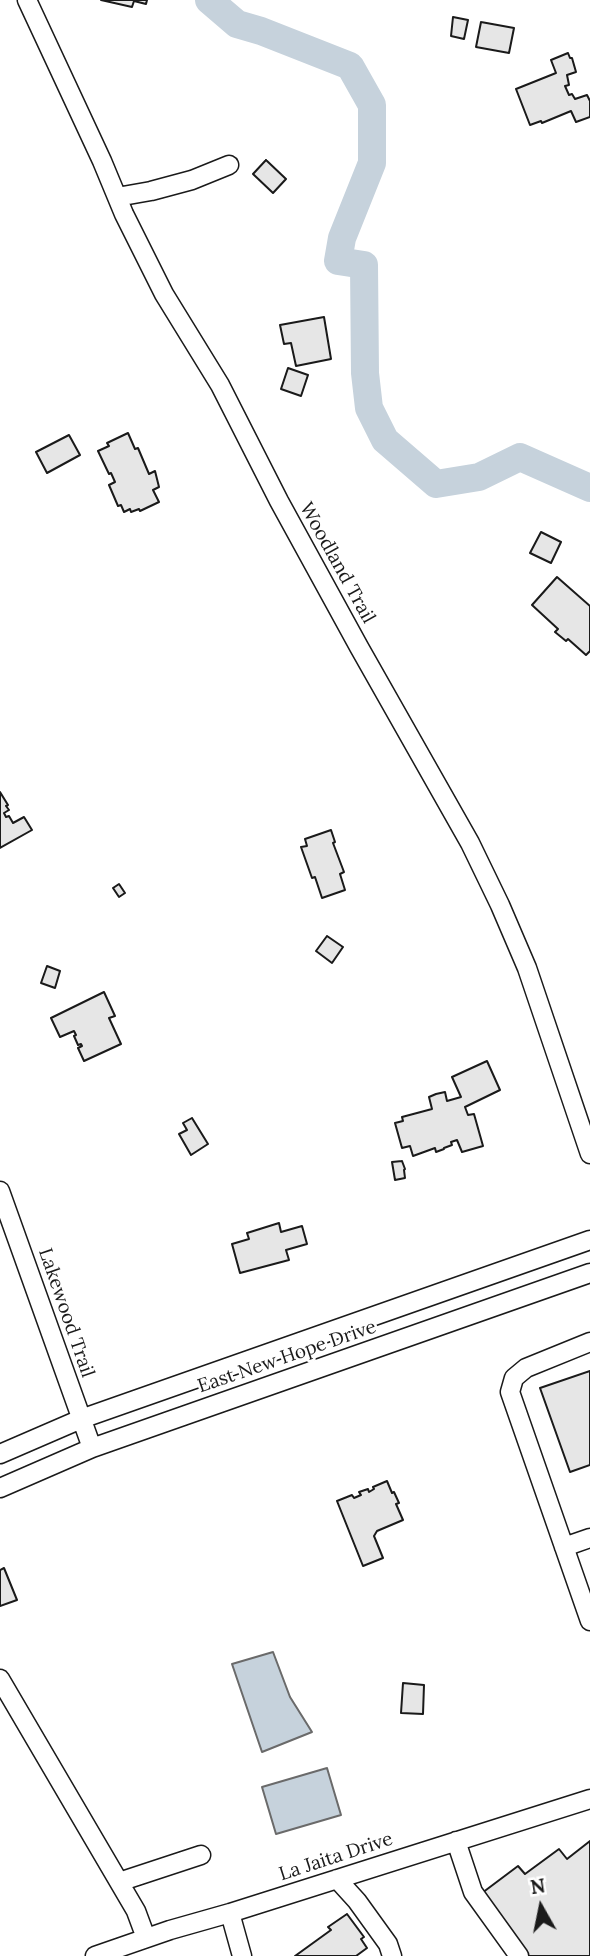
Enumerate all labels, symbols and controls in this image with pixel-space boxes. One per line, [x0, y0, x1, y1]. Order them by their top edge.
street label: Woodland Trail [294, 498, 380, 628]
street label: Lakewood Trail [33, 1245, 99, 1381]
street label: East New Hope Drive [195, 1316, 379, 1398]
street label: La Jaita Drive [276, 1828, 396, 1886]
north arrow [506, 1872, 576, 1942]
text: N [529, 1873, 547, 1899]

